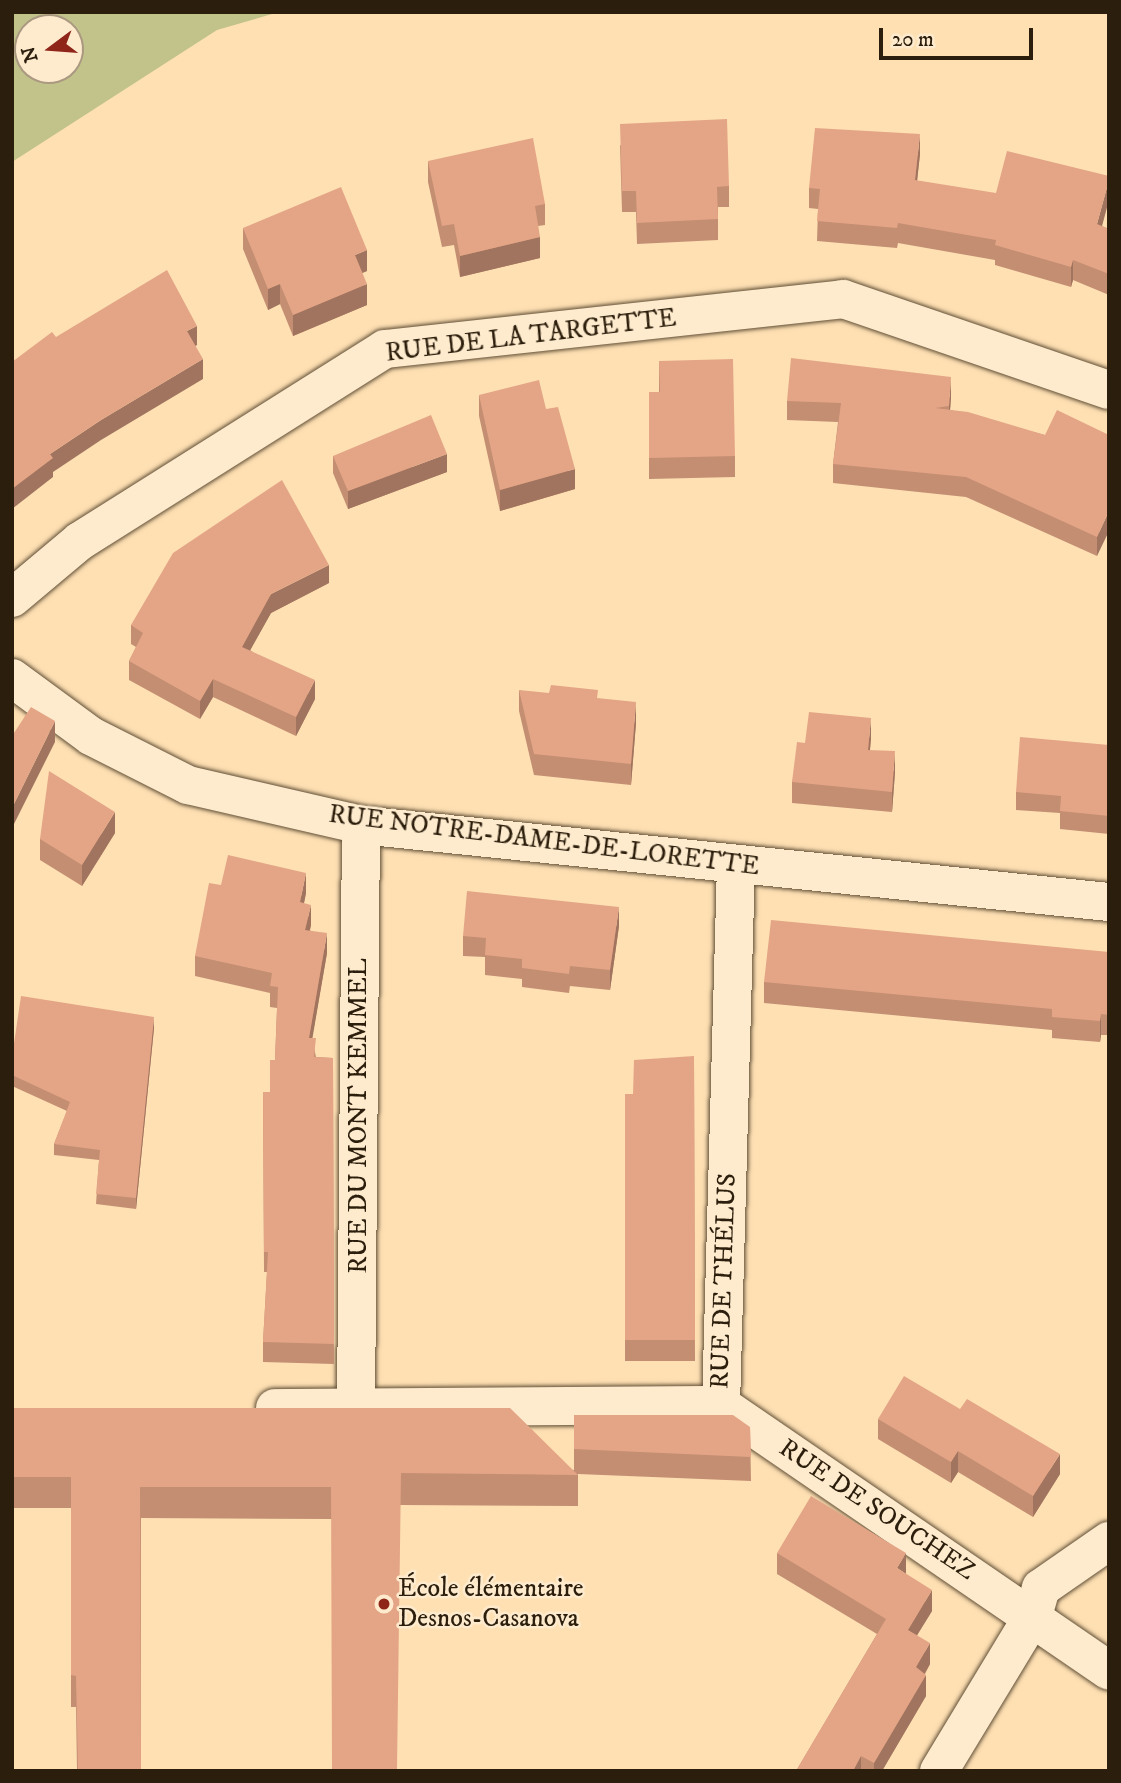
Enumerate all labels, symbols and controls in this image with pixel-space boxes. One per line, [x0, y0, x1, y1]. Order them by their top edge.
north arrow [14, 14, 84, 84]
scale bar [883, 14, 1037, 58]
text: 20 m [892, 27, 934, 53]
text: N [17, 44, 43, 65]
street label: RUE DE LA TARGETTE [384, 303, 678, 369]
street label: RUE NOTRE-DAME-DE-LORETTE [327, 799, 761, 883]
street label: RUE DU MONT KEMMEL [343, 958, 375, 1274]
street label: RUE DE THÉLUS [705, 1172, 743, 1390]
street label: RUE DE SOUCHEZ [773, 1433, 981, 1587]
place label: École élémentaire Desnos-Casanova [398, 1573, 584, 1634]
marker: École élémentaire Desnos-Casanova [376, 1596, 392, 1612]

